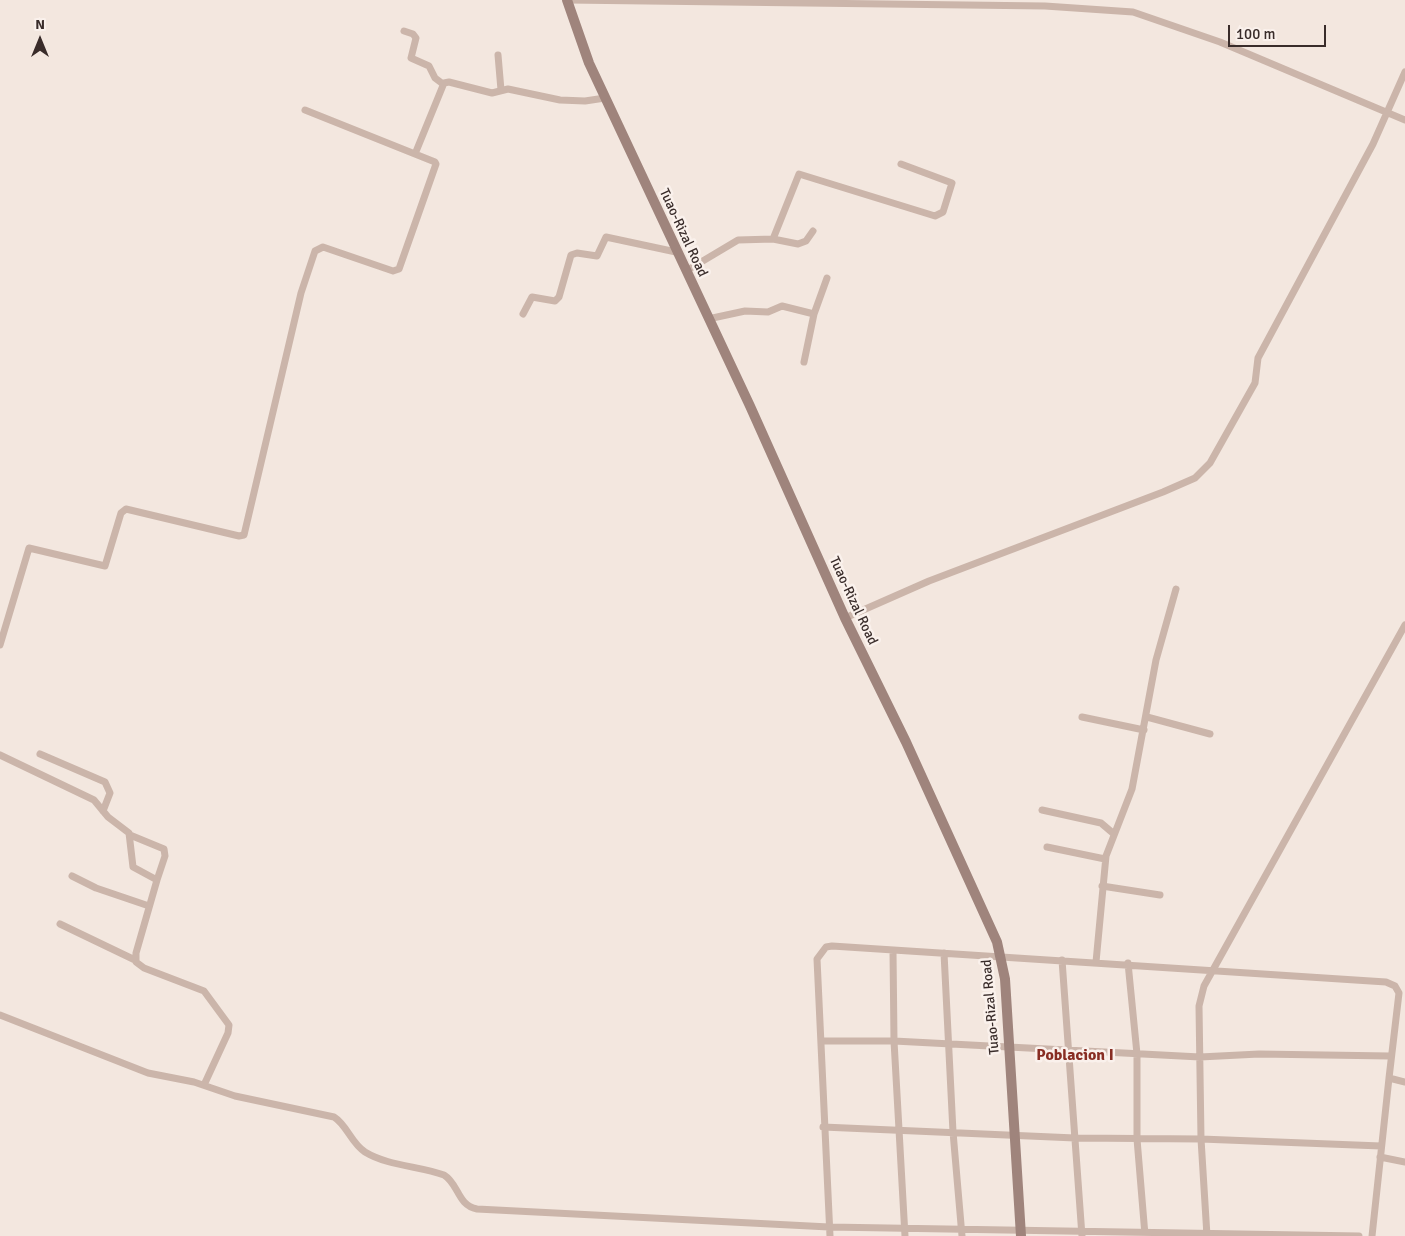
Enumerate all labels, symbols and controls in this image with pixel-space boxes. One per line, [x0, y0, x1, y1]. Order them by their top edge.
north arrow [15, 15, 65, 65]
scale bar [1230, 15, 1328, 47]
text: N [35, 16, 45, 33]
text: 100 m [1236, 25, 1276, 43]
street label: Tuao-Rizal Road [655, 186, 711, 280]
street label: Tuao-Rizal Road [825, 554, 881, 648]
street label: Tuao-Rizal Road [978, 959, 1004, 1055]
district label: Poblacion I [1036, 1046, 1114, 1066]

